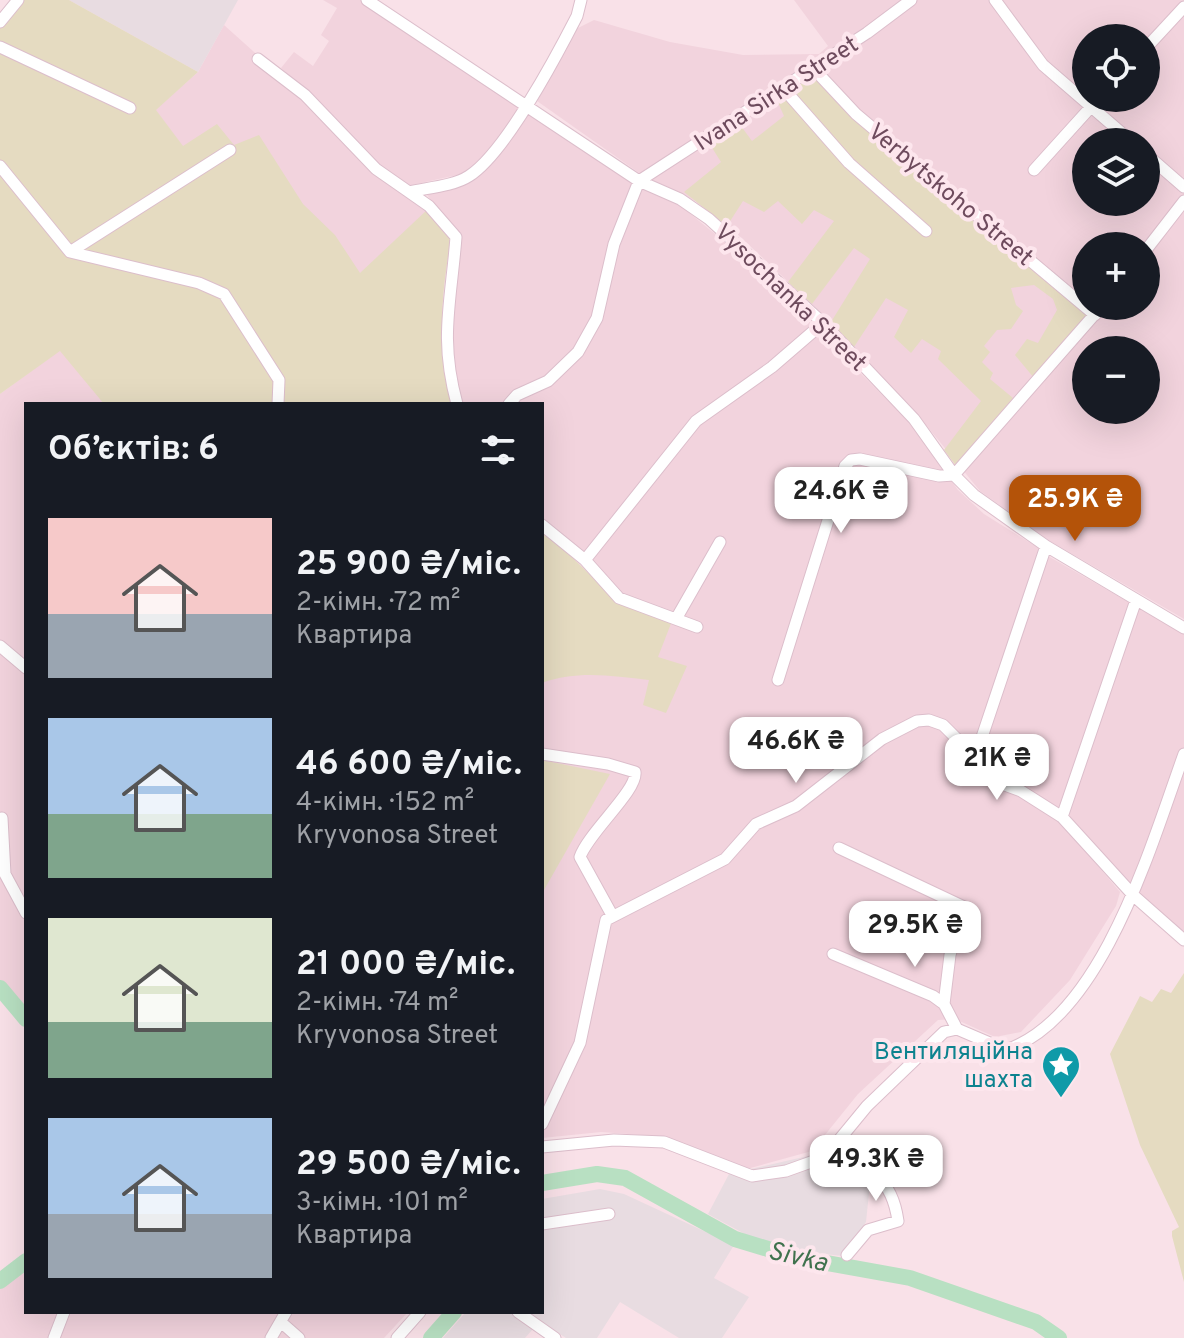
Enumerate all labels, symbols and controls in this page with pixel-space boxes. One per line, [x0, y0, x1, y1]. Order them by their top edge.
map controls [1072, 24, 1160, 424]
button: locate [1072, 24, 1160, 112]
street label: Ivana Sirka Street [689, 30, 865, 159]
street label: Verbytskoho Street [861, 118, 1038, 273]
button: layers [1072, 128, 1160, 216]
street label: Vysochanka Street [707, 218, 872, 379]
button: + [1072, 232, 1160, 320]
button: − [1072, 336, 1160, 424]
icon: filters [476, 428, 520, 472]
text: Об’єктів: 6 [48, 429, 219, 472]
pin: 24.6K ₴ [767, 467, 915, 535]
pin: 25.9K ₴ [1001, 475, 1149, 543]
text: 24.6K ₴ [793, 476, 889, 509]
text: 25.9K ₴ [1027, 484, 1123, 517]
text: 25 900 ₴/міс. [296, 544, 521, 587]
icon: home [112, 550, 208, 646]
text: 2-кімн. · 72 m² [296, 587, 460, 620]
text: Квартира [296, 620, 412, 653]
pin: 46.6K ₴ [722, 717, 870, 785]
text: 46.6K ₴ [748, 726, 844, 759]
pin: 21K ₴ [941, 734, 1053, 802]
text: 21K ₴ [963, 743, 1031, 776]
text: 46 600 ₴/міс. [296, 744, 522, 787]
icon: home [112, 750, 208, 846]
text: 4-кімн. · 152 m² [296, 787, 474, 820]
text: Kryvonosa Street [296, 820, 498, 853]
pin: 29.5K ₴ [841, 901, 989, 969]
text: 29.5K ₴ [867, 910, 963, 943]
text: 21 000 ₴/міс. [296, 944, 515, 987]
icon: home [112, 950, 208, 1046]
text: 2-кімн. · 74 m² [296, 987, 458, 1020]
text: Kryvonosa Street [296, 1020, 498, 1053]
place label: Вентиляційна шахта [874, 1038, 1033, 1096]
place icon: Вентиляційна шахта [1040, 1044, 1082, 1099]
pin: 49.3K ₴ [802, 1135, 950, 1203]
text: 29 500 ₴/міс. [296, 1144, 521, 1187]
text: 49.3K ₴ [828, 1144, 924, 1177]
icon: home [112, 1150, 208, 1246]
text: 3-кімн. · 101 m² [296, 1187, 468, 1220]
text: Квартира [296, 1220, 412, 1253]
water label: Sivka [764, 1236, 831, 1281]

